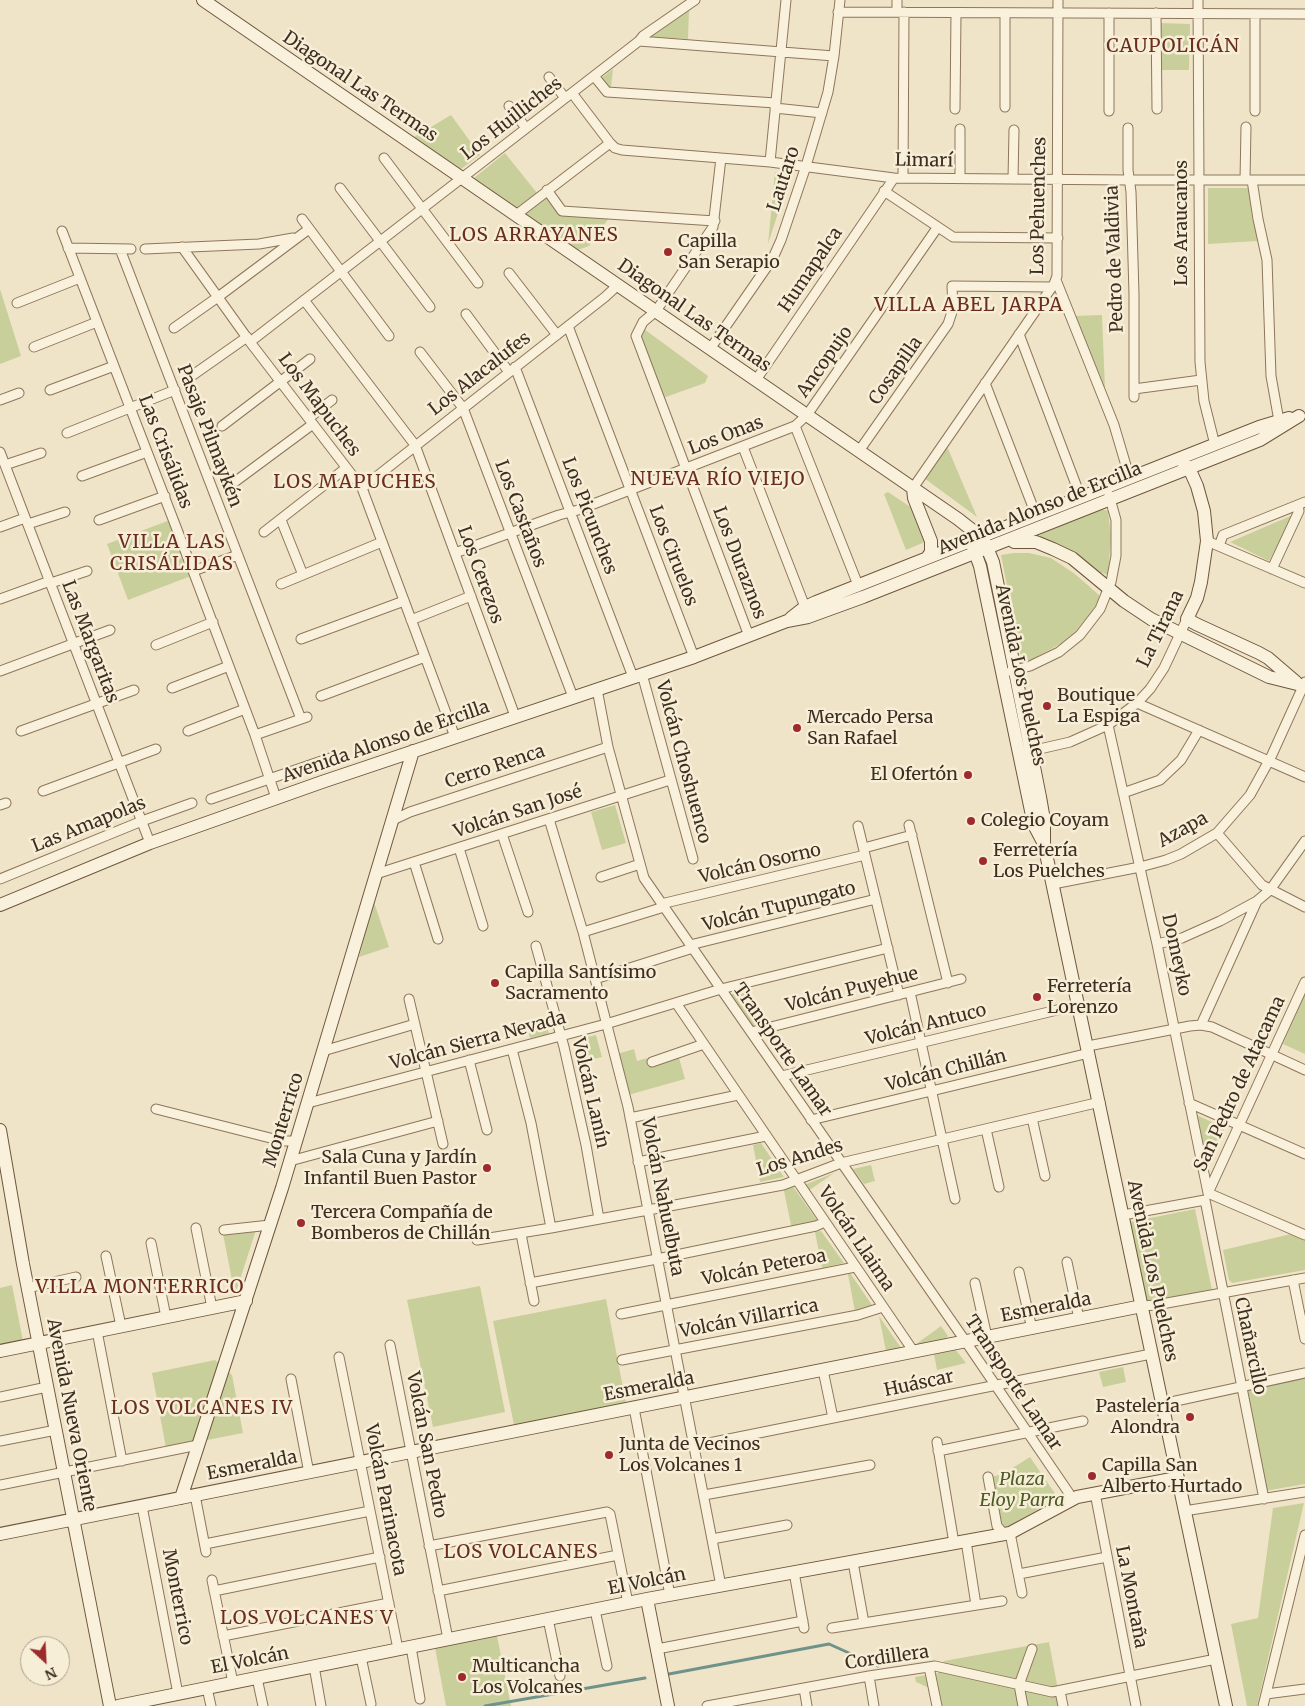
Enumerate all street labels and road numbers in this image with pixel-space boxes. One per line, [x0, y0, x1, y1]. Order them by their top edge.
street label: Diagonal Las Termas [278, 27, 442, 147]
street label: Los Huilliches [457, 73, 567, 165]
street label: Los Pehuenches [1027, 137, 1051, 275]
street label: Lautaro [763, 144, 805, 214]
street label: Limarí [895, 150, 953, 172]
street label: Los Araucanos [1171, 160, 1193, 286]
street label: Pedro de Valdivia [1102, 185, 1128, 333]
street label: Humapalca [775, 223, 847, 317]
street label: Diagonal Las Termas [613, 255, 775, 377]
street label: Ancopujo [793, 322, 857, 402]
street label: Los Alacalufes [425, 327, 535, 421]
street label: Cosapilla [865, 333, 927, 409]
street label: Los Mapuches [273, 349, 365, 461]
street label: Pasaje Pilmaykén [172, 362, 246, 510]
street label: Las Crisálidas [133, 392, 197, 512]
street label: Los Onas [685, 412, 767, 460]
street label: Los Picunches [557, 454, 621, 578]
street label: Los Castaños [490, 457, 550, 571]
street label: Avenida Alonso de Ercilla [935, 458, 1145, 560]
street label: Los Ciruelos [644, 503, 702, 609]
street label: Los Duraznos [708, 504, 770, 622]
street label: Los Cerezos [452, 523, 508, 627]
street label: Las Margaritas [57, 578, 123, 706]
street label: Avenida Los Puelches [990, 582, 1050, 768]
street label: La Tirana [1133, 587, 1189, 671]
street label: Volcán Choshuenco [651, 678, 715, 846]
street label: Avenida Alonso de Ercilla [280, 696, 492, 788]
street label: Cerro Renca [442, 741, 548, 793]
street label: Volcán San José [451, 781, 585, 843]
street label: Las Amapolas [29, 792, 149, 858]
street label: Azapa [1154, 808, 1212, 852]
street label: Volcán Osorno [697, 839, 823, 889]
street label: Volcán Tupungato [700, 878, 858, 936]
street label: Domeyko [1157, 912, 1195, 998]
street label: Volcán Puyehue [783, 963, 921, 1017]
street label: Transporte Lamar [728, 979, 836, 1121]
street label: San Pedro de Atacama [1190, 993, 1290, 1175]
street label: Volcán Antuco [863, 1000, 989, 1050]
street label: Volcán Sierra Nevada [388, 1007, 568, 1075]
street label: Volcán Lanín [567, 1036, 613, 1150]
street label: Volcán Chillán [883, 1046, 1009, 1096]
street label: Monterrico [259, 1070, 309, 1170]
street label: Volcán Nahuelbuta [636, 1116, 688, 1278]
street label: Los Andes [754, 1135, 846, 1181]
street label: Avenida Los Puelches [1122, 1178, 1182, 1364]
street label: Volcán Llaima [813, 1183, 899, 1295]
street label: Volcán Peteroa [700, 1245, 828, 1291]
street label: Esmeralda [999, 1289, 1093, 1327]
street label: Volcán Villarrica [678, 1295, 820, 1343]
street label: Chañarcillo [1229, 1295, 1271, 1397]
street label: Transporte Lamar [960, 1311, 1066, 1455]
street label: Avenida Nueva Oriente [42, 1317, 100, 1513]
street label: Huáscar [882, 1366, 956, 1402]
street label: Esmeralda [602, 1368, 696, 1406]
street label: Volcán San Pedro [401, 1370, 451, 1520]
street label: Volcán Parinacota [360, 1422, 410, 1578]
street label: Esmeralda [205, 1447, 299, 1485]
street label: La Montaña [1110, 1544, 1152, 1650]
street label: Monterrico [157, 1547, 197, 1647]
street label: El Volcán [606, 1564, 688, 1600]
street label: Cordillera [844, 1641, 930, 1675]
street label: El Volcán [209, 1643, 291, 1679]

